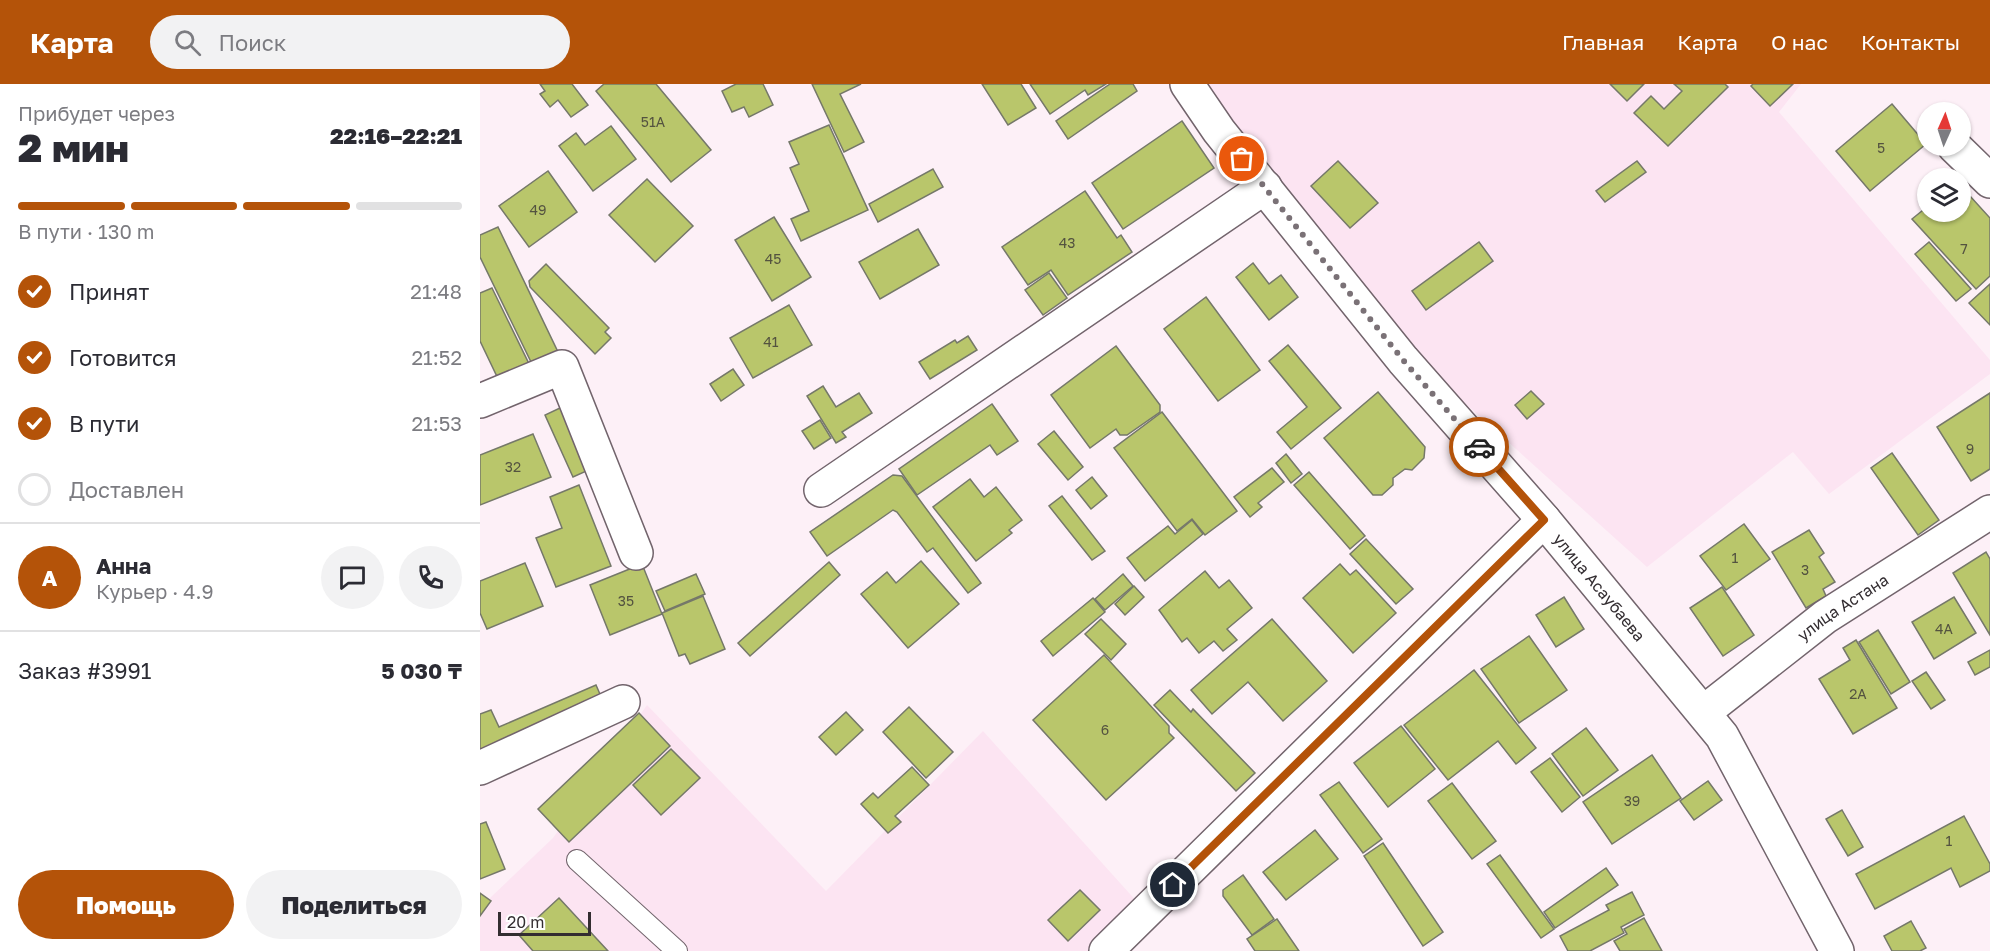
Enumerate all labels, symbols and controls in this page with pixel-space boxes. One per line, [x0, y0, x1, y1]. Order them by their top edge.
search box [150, 15, 570, 69]
text: Карта [30, 26, 114, 59]
icon: search [171, 26, 204, 59]
text: Поиск [219, 29, 286, 56]
text: Главная [1562, 29, 1644, 55]
text: Карта [1677, 29, 1738, 55]
text: О нас [1771, 29, 1828, 55]
text: Контакты [1861, 29, 1960, 55]
text: Прибудет через [18, 101, 175, 125]
north arrow [1917, 102, 1971, 156]
map controls [1917, 102, 1971, 222]
house number: 51А [641, 113, 666, 130]
text: 22:16–22:21 [330, 122, 462, 149]
text: 2 мин [18, 124, 129, 171]
pin [1216, 133, 1267, 184]
house number: 5 [1877, 139, 1885, 156]
icon: bag [1225, 142, 1258, 175]
button: layers [1917, 168, 1971, 222]
house number: 49 [529, 201, 547, 218]
text: В пути · 130 m [18, 219, 155, 243]
house number: 43 [1059, 234, 1075, 251]
house number: 7 [1960, 240, 1968, 257]
house number: 45 [765, 250, 781, 267]
icon: check [18, 275, 51, 308]
text: Принят [69, 278, 149, 305]
text: 21:48 [410, 279, 462, 303]
house number: 41 [763, 333, 779, 350]
icon: check [18, 341, 51, 374]
text: Готовится [69, 344, 177, 371]
text: 21:52 [412, 345, 462, 369]
icon: check [18, 407, 51, 440]
text: В пути [69, 410, 139, 437]
text: 21:53 [411, 411, 462, 435]
courier [1449, 417, 1509, 477]
icon: car [1463, 431, 1496, 464]
house number: 9 [1966, 440, 1974, 457]
house number: 32 [505, 458, 521, 475]
text: Доставлен [69, 476, 184, 503]
street label: улица Асаубаева [1549, 529, 1650, 645]
button: chat [321, 546, 384, 609]
button: phone [399, 546, 462, 609]
house number: 1 [1732, 549, 1739, 566]
text: Анна [96, 552, 151, 579]
house number: 3 [1801, 561, 1809, 578]
text: А [42, 564, 57, 591]
street label: улица Астана [1793, 569, 1892, 645]
text: Курьер · 4.9 [96, 579, 214, 603]
house number: 35 [618, 592, 634, 609]
house number: 4А [1935, 620, 1954, 637]
text: Заказ #3991 [18, 657, 152, 684]
text: 5 030 ₸ [381, 657, 462, 684]
house number: 2А [1849, 685, 1867, 702]
house number: 6 [1101, 721, 1109, 738]
house number: 39 [1624, 792, 1640, 809]
house number: 1 [1946, 832, 1953, 849]
pin [1147, 859, 1198, 910]
icon: home [1156, 868, 1189, 901]
button: Помощь [18, 870, 234, 939]
button: Поделиться [246, 870, 462, 939]
scale bar [498, 909, 591, 936]
text: 20 m [507, 912, 544, 932]

